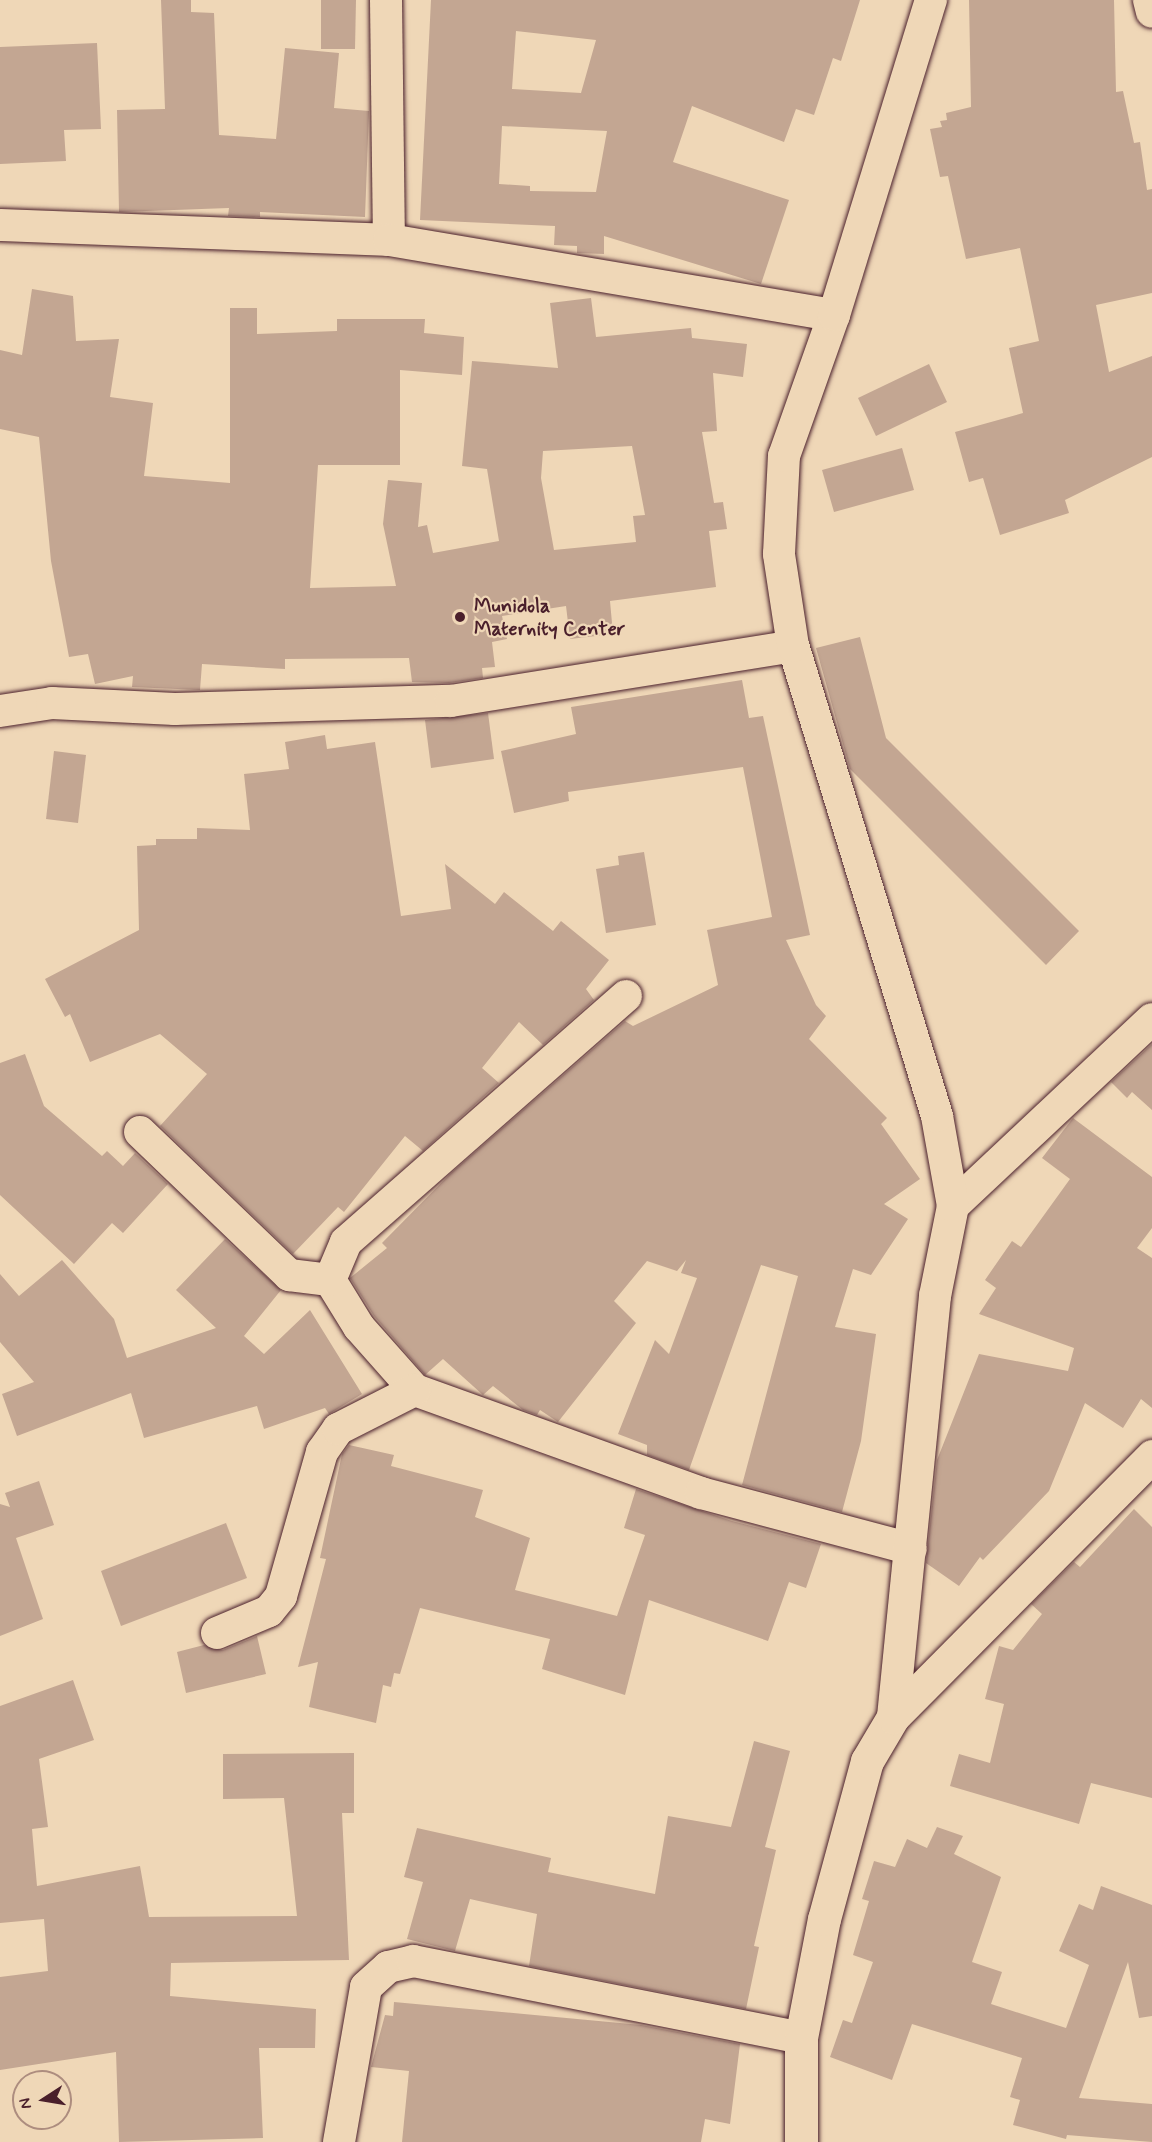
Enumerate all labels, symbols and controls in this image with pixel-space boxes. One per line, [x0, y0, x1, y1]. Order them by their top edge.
place label: Munidola Maternity Center [474, 594, 625, 641]
marker: Munidola Maternity Center [451, 608, 469, 626]
north arrow [12, 2070, 72, 2130]
text: N [14, 2096, 37, 2111]

